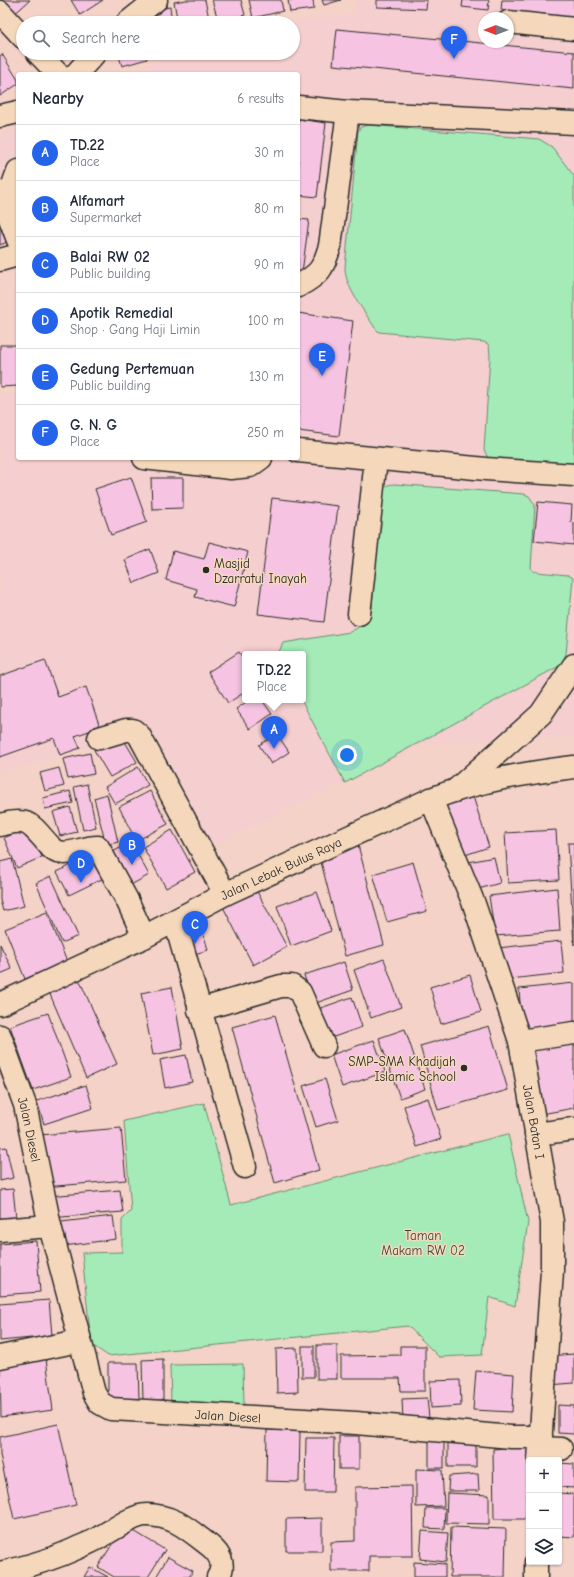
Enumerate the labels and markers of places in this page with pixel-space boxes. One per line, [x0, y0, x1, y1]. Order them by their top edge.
pin: F [441, 26, 467, 59]
pin: E [309, 343, 335, 376]
place label: Masjid Dzarratul Inayah [214, 556, 307, 586]
marker: Masjid Dzarratul Inayah [201, 565, 211, 575]
pin: A [261, 716, 287, 749]
pin: B [119, 832, 145, 865]
pin: D [68, 850, 94, 883]
pin: C [182, 911, 208, 944]
place label: SMP-SMA Khadijah Islamic School [348, 1054, 456, 1084]
marker: SMP-SMA Khadijah Islamic School [459, 1063, 469, 1073]

